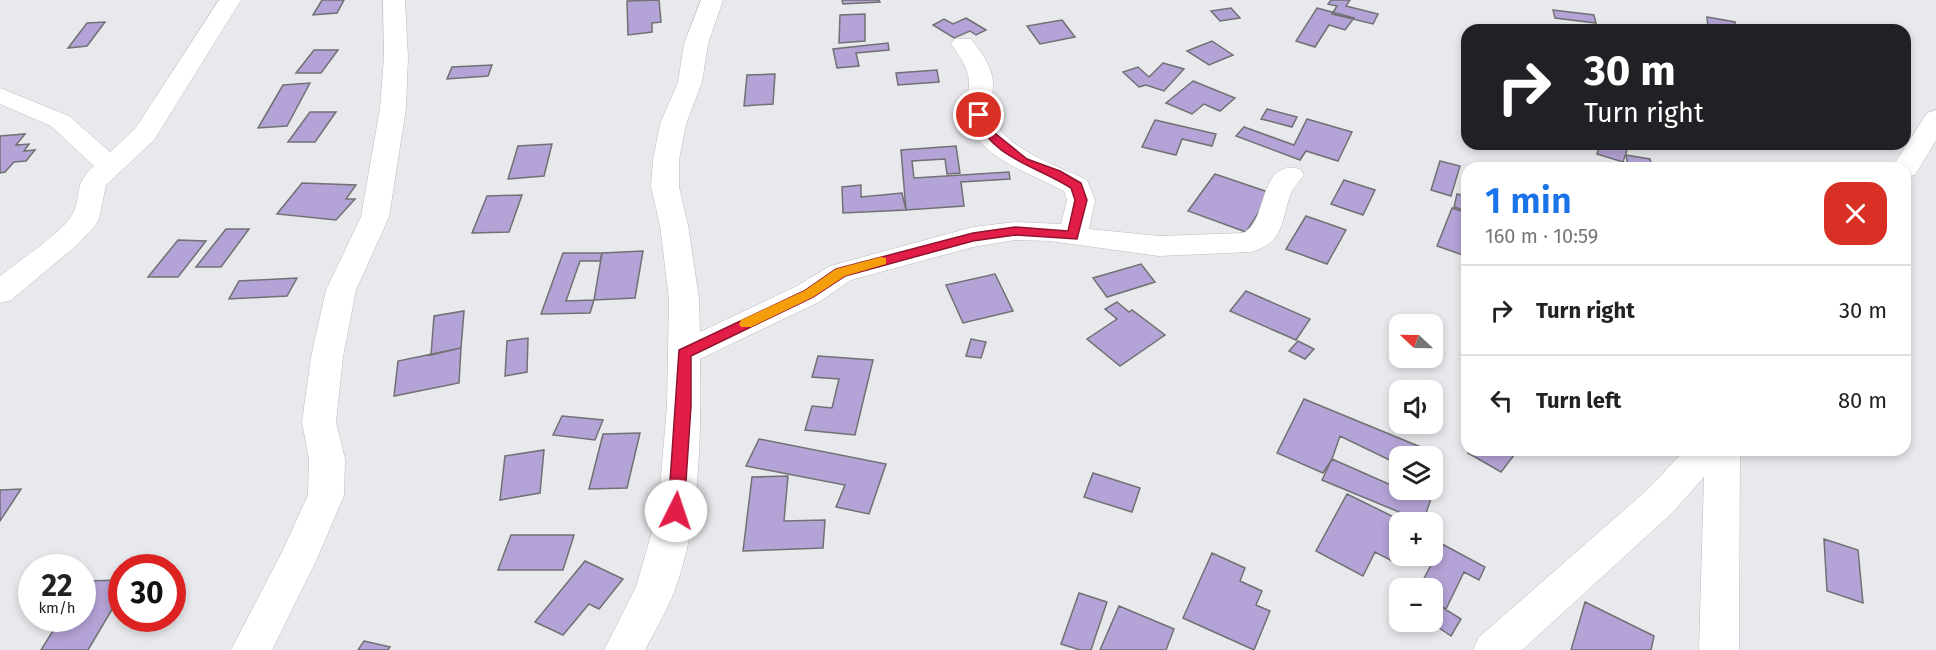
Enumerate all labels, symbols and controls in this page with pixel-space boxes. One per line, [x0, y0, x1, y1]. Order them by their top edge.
text: 30 m [1584, 46, 1676, 96]
icon: right [1485, 48, 1563, 126]
pin [953, 89, 1004, 140]
text: Turn right [1584, 97, 1704, 129]
icon: arrive [962, 98, 995, 131]
text: 1 min [1485, 179, 1572, 223]
button: close [1824, 182, 1887, 245]
text: 160 m · 10:59 [1485, 224, 1598, 248]
icon: right [1485, 294, 1518, 327]
text: Turn right [1536, 297, 1635, 324]
text: 30 m [1839, 297, 1887, 324]
north arrow [1389, 314, 1443, 368]
map controls [1389, 314, 1443, 632]
button: sound [1389, 380, 1443, 434]
icon: left [1485, 384, 1518, 417]
text: Turn left [1536, 387, 1621, 414]
text: 80 m [1838, 387, 1887, 414]
button: layers [1389, 446, 1443, 500]
position arrow [644, 479, 708, 543]
button: + [1389, 512, 1443, 566]
speed limit sign: 30 [108, 554, 186, 632]
text: 22 [41, 568, 73, 604]
button: − [1389, 578, 1443, 632]
text: km/h [38, 599, 76, 617]

